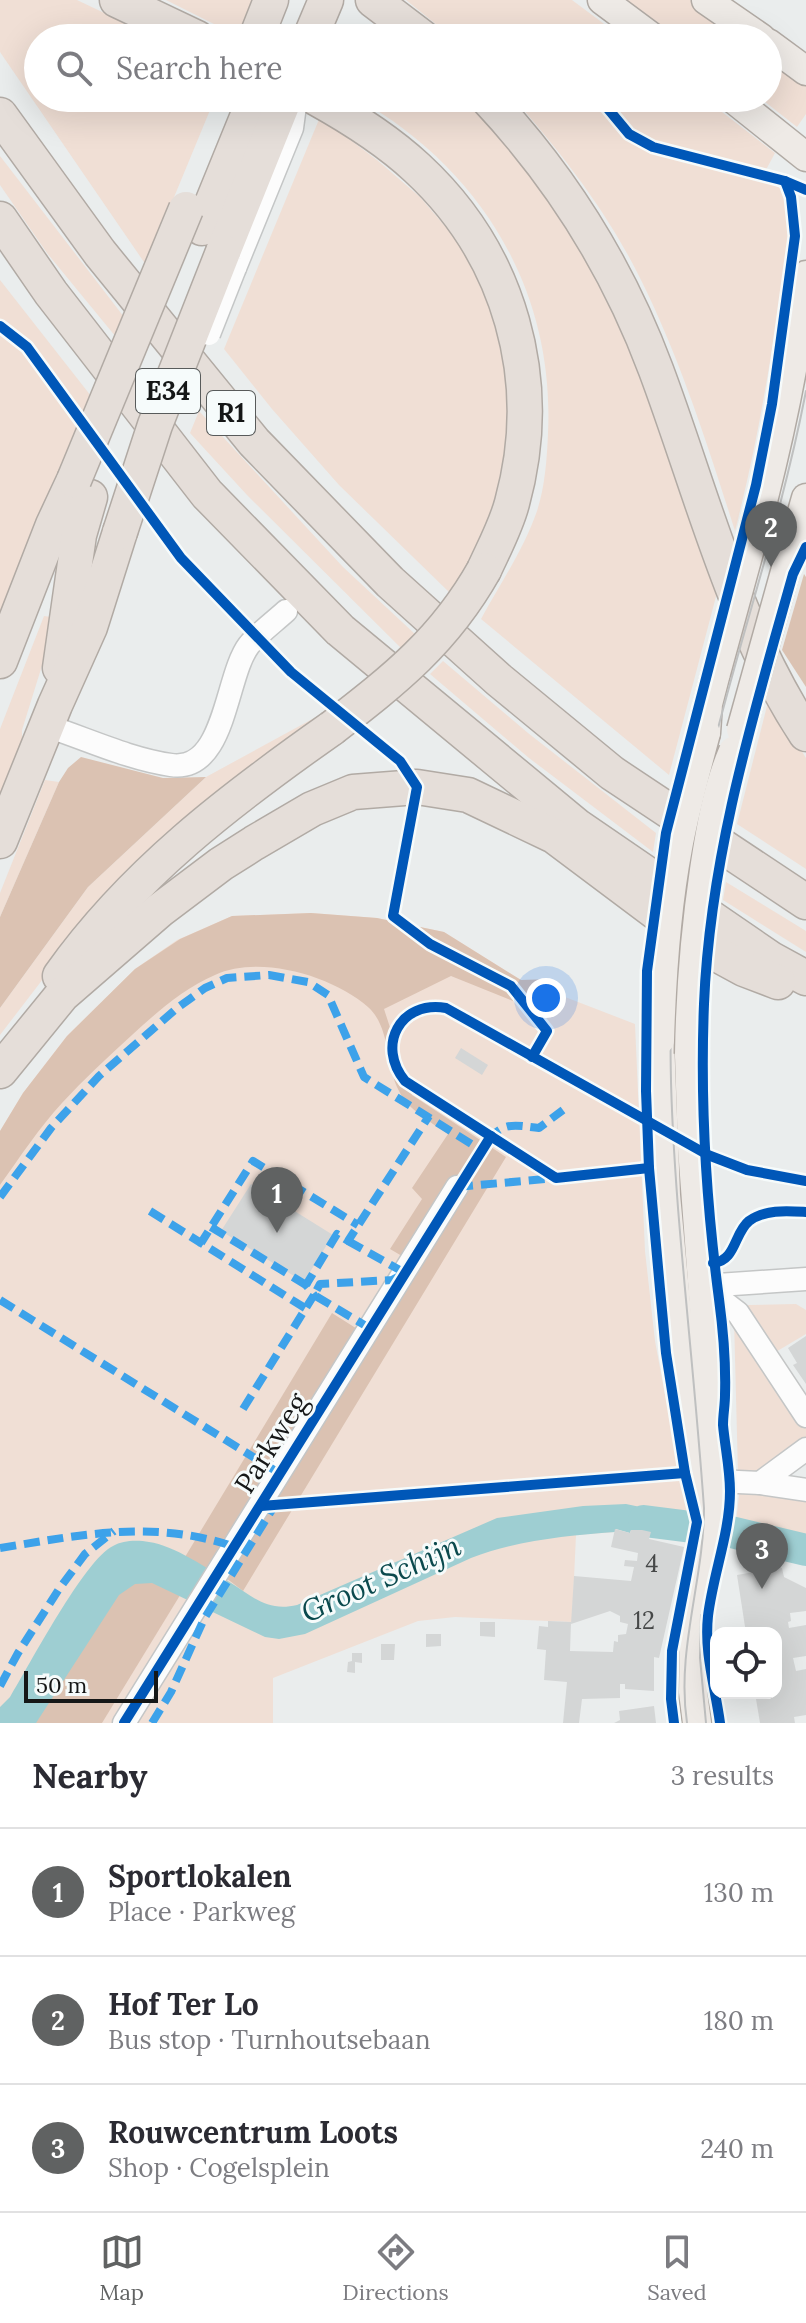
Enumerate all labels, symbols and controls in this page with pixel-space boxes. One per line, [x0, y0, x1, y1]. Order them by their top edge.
search box [24, 24, 782, 112]
icon: search [52, 46, 96, 90]
text: Search here [116, 49, 283, 87]
road number: E34 [136, 369, 200, 413]
road number: R1 [207, 391, 255, 435]
pin: 2 [745, 501, 797, 567]
your location [526, 978, 566, 1018]
pin: 1 [251, 1167, 303, 1233]
street label: Parkweg [226, 1386, 316, 1500]
pin: 3 [736, 1523, 788, 1589]
water label: Groot Schijn [295, 1526, 467, 1630]
house number: 4 [645, 1548, 659, 1579]
house number: 12 [633, 1605, 655, 1636]
map controls [710, 1627, 782, 1699]
button: locate [710, 1627, 782, 1699]
scale bar [24, 1667, 158, 1703]
text: 50 m [36, 1671, 87, 1699]
text: Nearby [32, 1754, 148, 1797]
text: 3 results [671, 1759, 774, 1792]
text: Sportlokalen [108, 1857, 292, 1895]
text: 1 [53, 1876, 63, 1909]
text: 130 m [704, 1876, 774, 1909]
text: Place · Parkweg [108, 1895, 295, 1928]
text: Hof Ter Lo [108, 1985, 259, 2023]
text: 2 [51, 2004, 65, 2037]
text: 180 m [704, 2004, 774, 2037]
text: Bus stop · Turnhoutsebaan [108, 2023, 430, 2056]
text: Rouwcentrum Loots [108, 2113, 398, 2151]
text: 3 [51, 2132, 65, 2165]
text: 240 m [700, 2132, 774, 2165]
text: Shop · Cogelsplein [108, 2151, 330, 2184]
tab: Map [99, 2230, 144, 2306]
tab: Directions [342, 2230, 449, 2306]
tab: Saved [647, 2230, 707, 2306]

